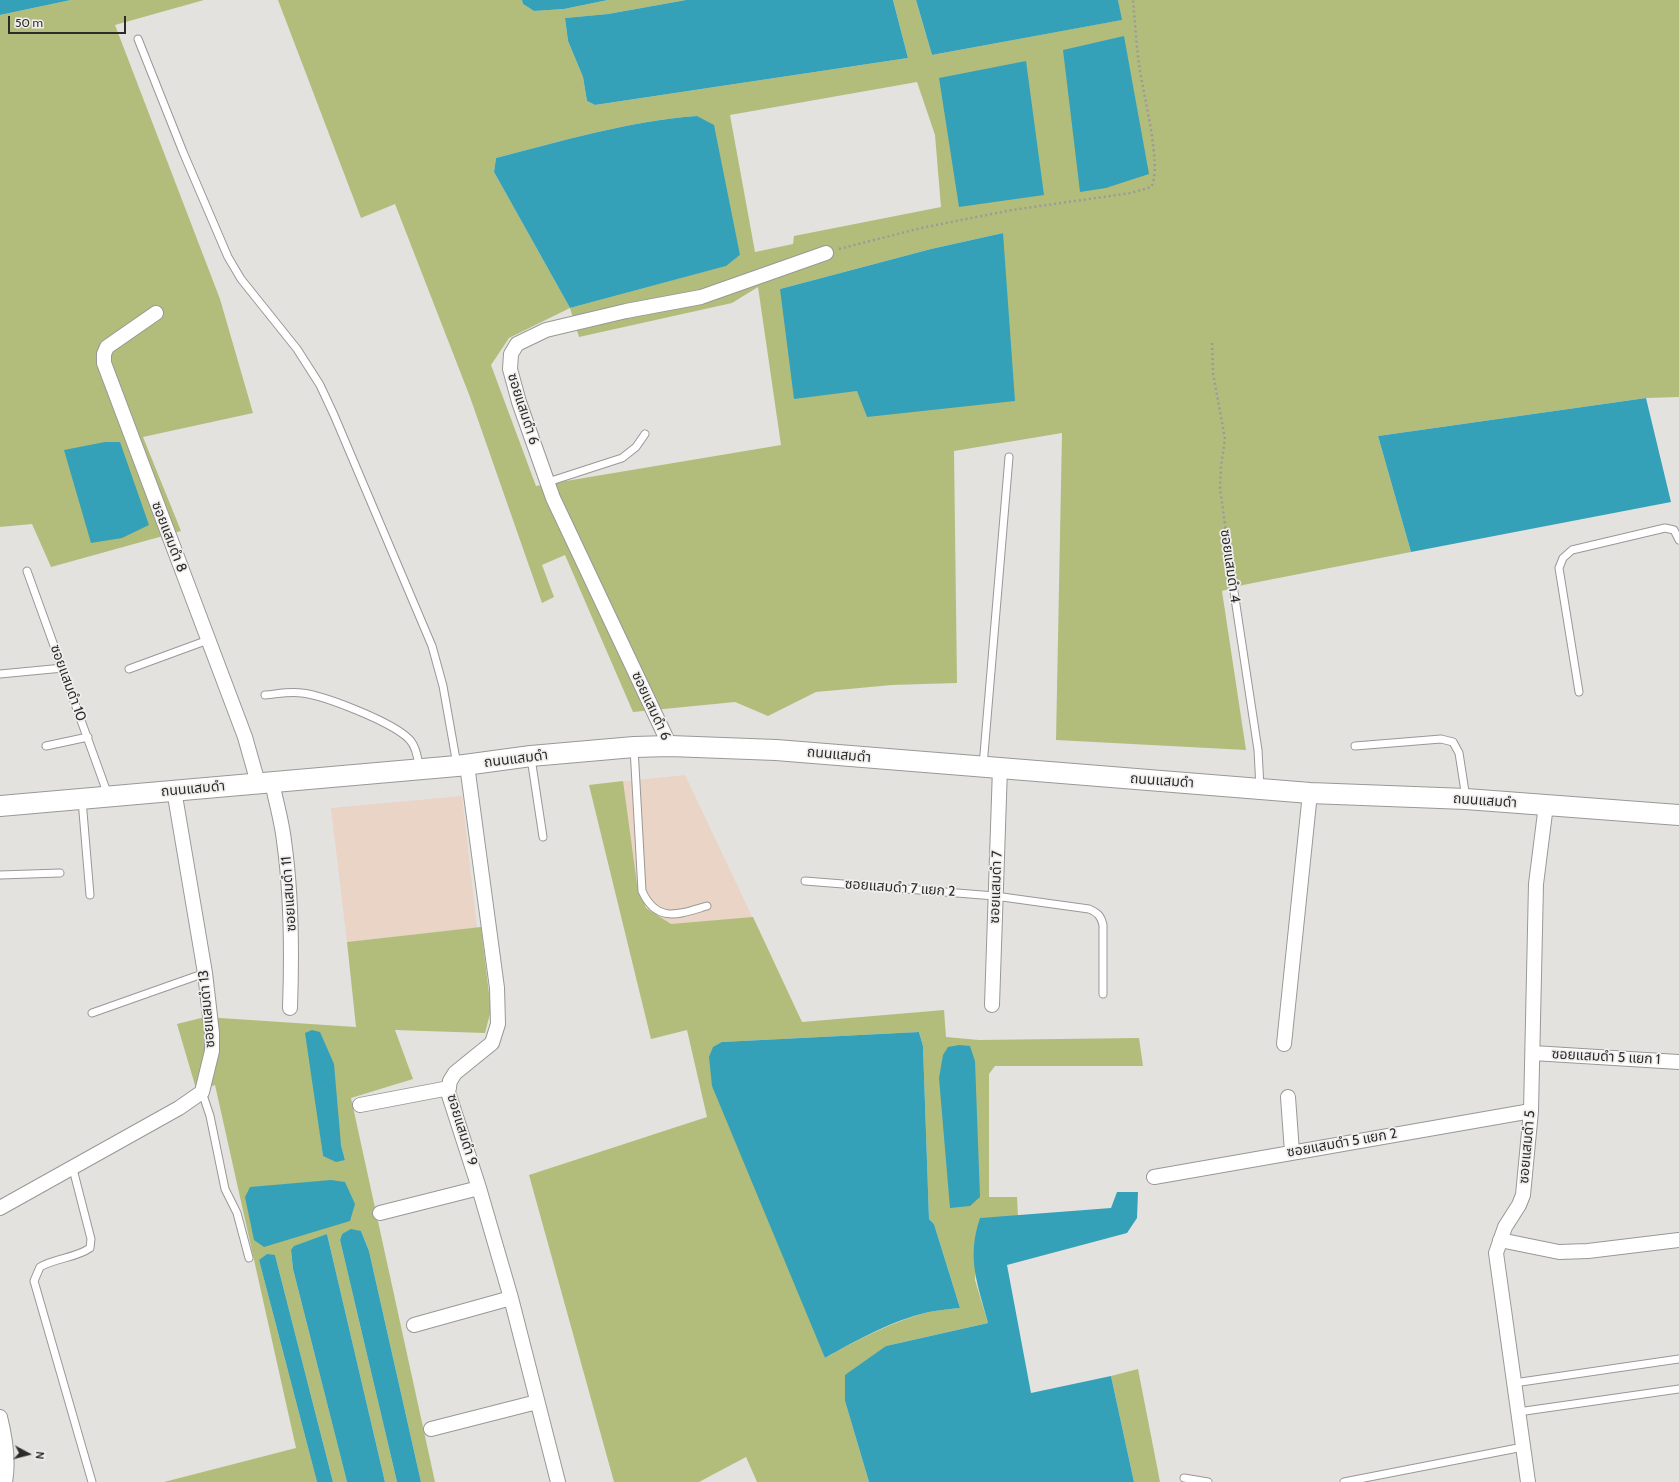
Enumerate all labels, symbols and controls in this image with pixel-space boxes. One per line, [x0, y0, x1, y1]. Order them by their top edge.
scale bar [10, 8, 128, 34]
text: 50 m [15, 15, 43, 30]
street label: ซอยแสมดำ 6 [504, 371, 542, 447]
street label: ซอยแสมดำ 8 [148, 499, 190, 575]
street label: ซอยแสมดำ 4 [1217, 528, 1243, 604]
street label: ซอยแสมดำ 10 [46, 642, 90, 724]
street label: ซอยแสมดำ 6 [628, 669, 674, 743]
street label: ถนนแสมดำ [806, 744, 872, 766]
street label: ถนนแสมดำ [483, 747, 549, 771]
street label: ถนนแสมดำ [1129, 770, 1195, 792]
street label: ถนนแสมดำ [160, 778, 226, 800]
street label: ถนนแสมดำ [1452, 790, 1518, 812]
street label: ซอยแสมดำ 7 [986, 850, 1006, 924]
street label: ซอยแสมดำ 11 [278, 856, 300, 932]
street label: ซอยแสมดำ 7 แยก 2 [844, 876, 956, 900]
street label: ซอยแสมดำ 13 [195, 969, 219, 1049]
street label: ซอยแสมดำ 5 แยก 1 [1551, 1046, 1661, 1068]
street label: ซอยแสมดำ 9 [443, 1092, 481, 1168]
street label: ซอยแสมดำ 5 [1515, 1110, 1539, 1184]
street label: ซอยแสมดำ 5 แยก 2 [1286, 1125, 1398, 1161]
north arrow [8, 1434, 48, 1474]
text: N [32, 1451, 47, 1460]

